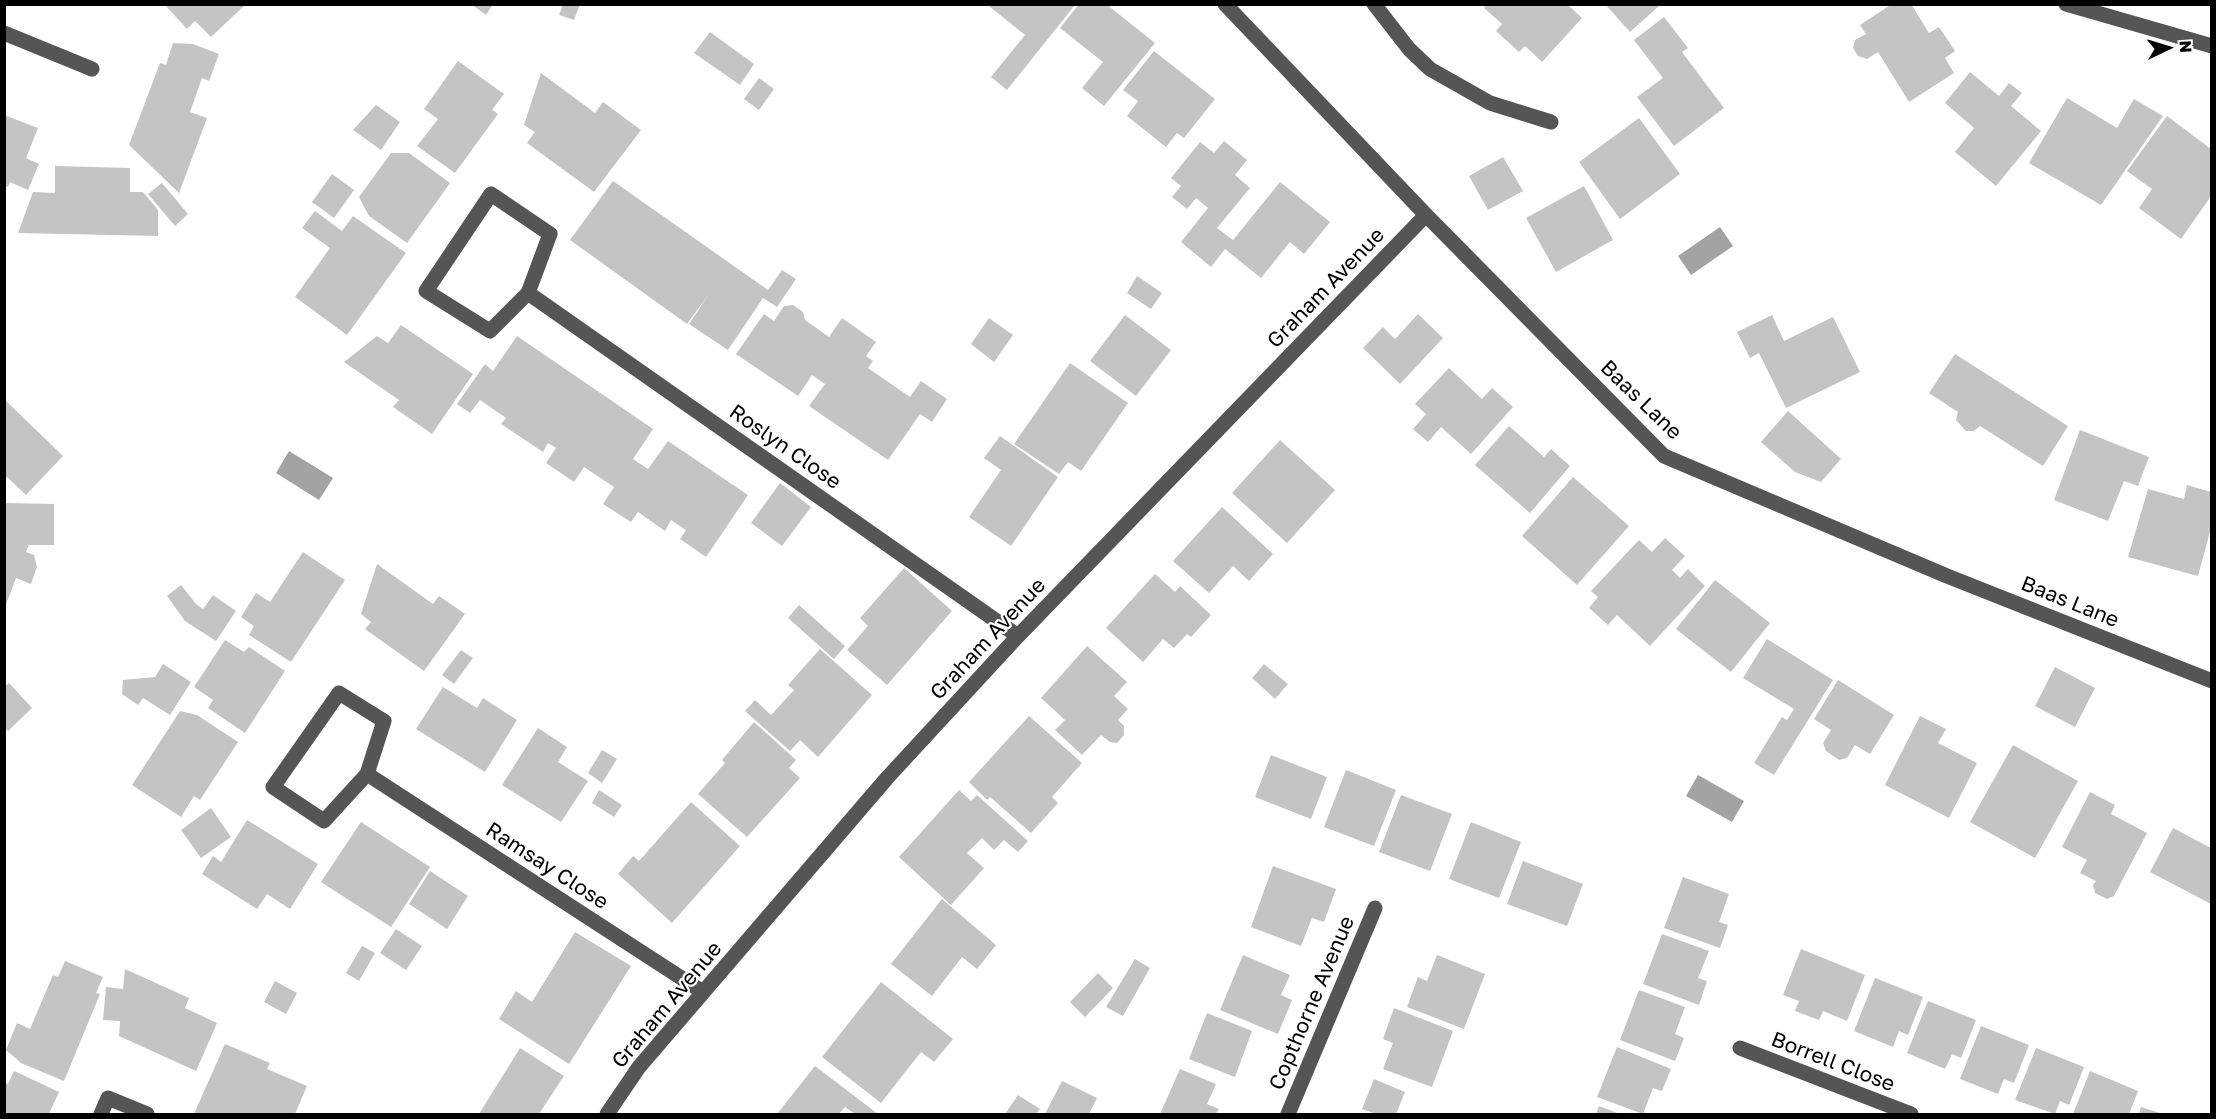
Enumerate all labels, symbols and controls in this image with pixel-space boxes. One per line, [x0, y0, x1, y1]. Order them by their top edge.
north arrow [2138, 18, 2198, 78]
text: N [2176, 40, 2196, 54]
street label: Graham Avenue [1262, 223, 1390, 353]
street label: Baas Lane [1595, 355, 1687, 445]
street label: Roslyn Close [724, 399, 846, 495]
street label: Baas Lane [2017, 571, 2123, 633]
street label: Graham Avenue [925, 573, 1051, 705]
street label: Ramsay Close [481, 817, 613, 915]
street label: Copthorne Avenue [1264, 912, 1360, 1094]
street label: Graham Avenue [607, 937, 727, 1073]
street label: Borrell Close [1768, 1027, 1898, 1097]

